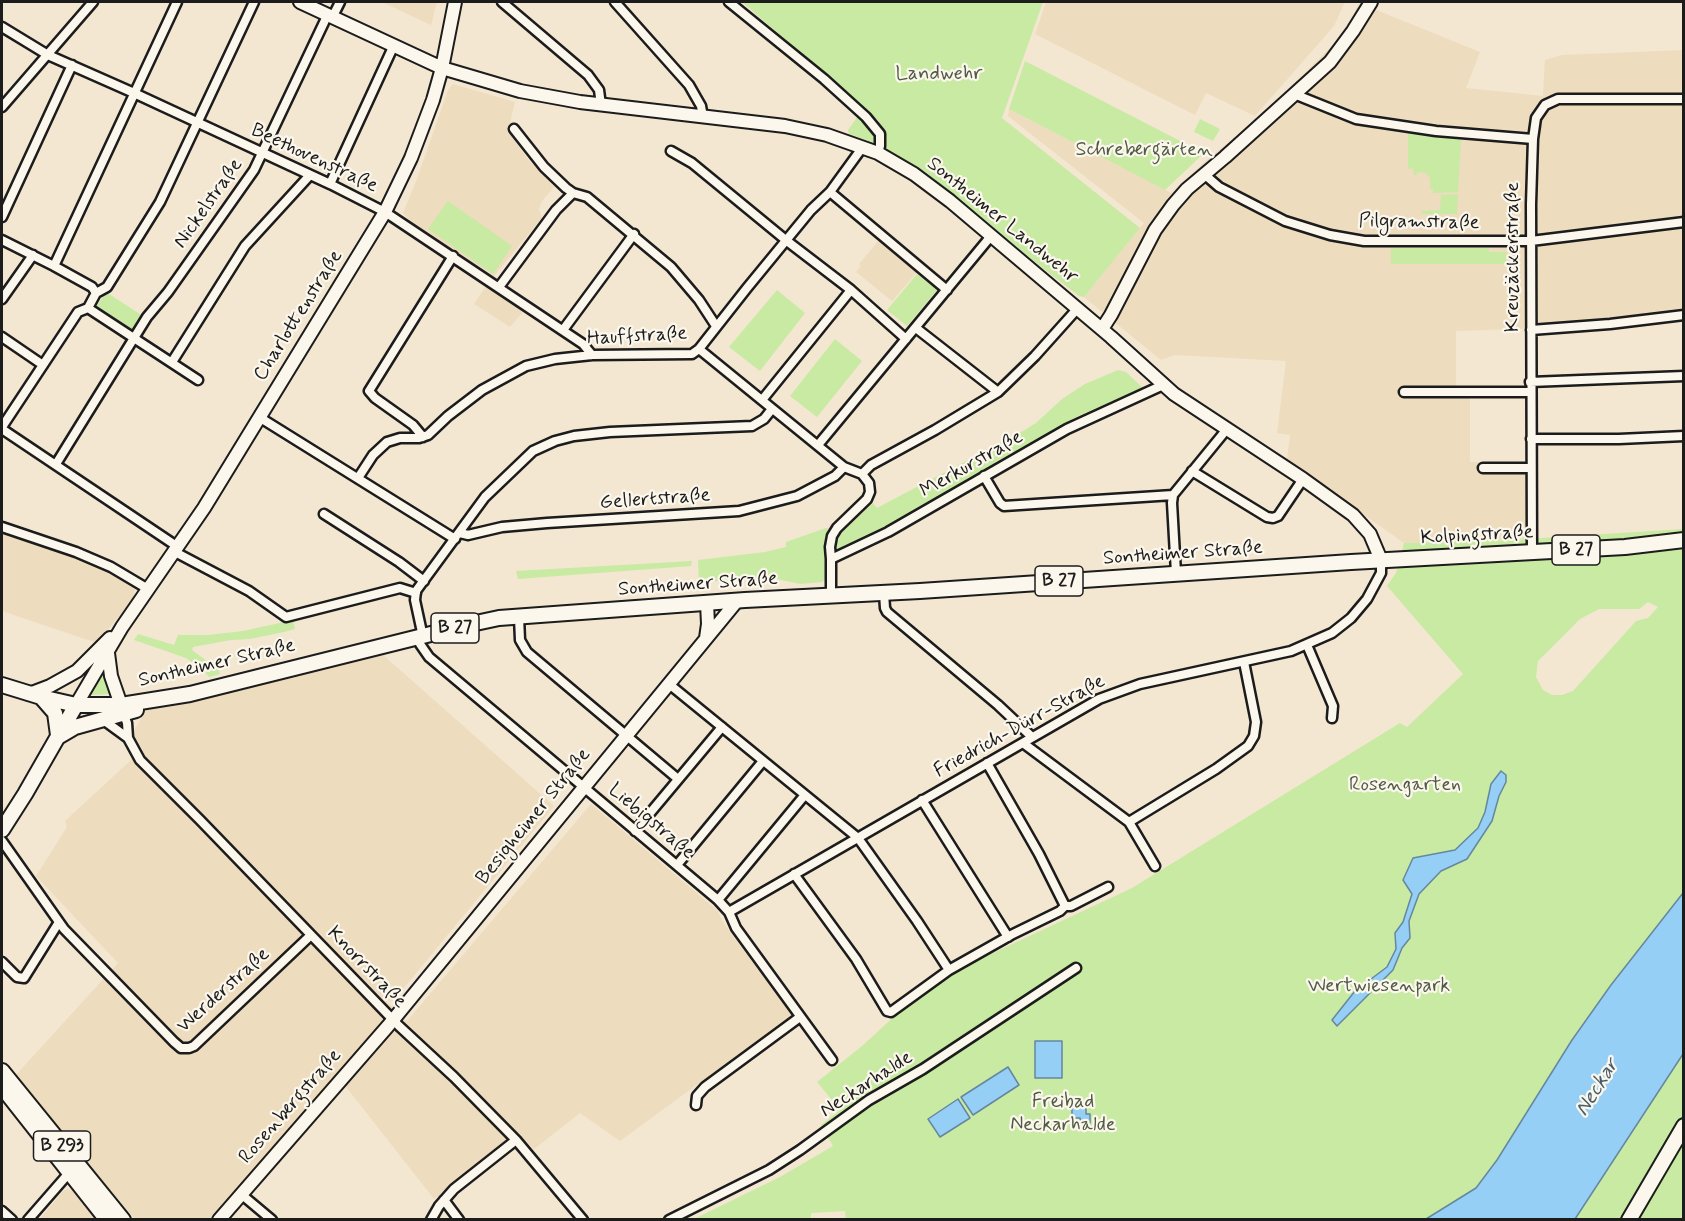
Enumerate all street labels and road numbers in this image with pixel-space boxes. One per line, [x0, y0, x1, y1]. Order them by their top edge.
street label: Beethovenstraße [247, 119, 381, 199]
street label: Sontheimer Landwehr [921, 153, 1083, 289]
street label: Nickelstraße [169, 154, 249, 254]
street label: Kreuzäckerstraße [1502, 182, 1526, 332]
street label: Pilgramstraße [1358, 210, 1480, 236]
street label: Charlottenstraße [249, 246, 349, 386]
street label: Hauffstraße [586, 322, 688, 352]
street label: Merkurstraße [916, 426, 1028, 504]
street label: Gellertstraße [599, 484, 711, 516]
street label: Kolpingstraße [1420, 521, 1534, 551]
road number: B 27 [1552, 535, 1600, 565]
street label: Sontheimer Straße [1102, 536, 1264, 572]
road number: B 27 [1035, 566, 1083, 596]
street label: Sontheimer Straße [617, 567, 779, 603]
road number: B 27 [431, 613, 479, 643]
street label: Sontheimer Straße [136, 634, 298, 694]
street label: Friedrich-Dürr-Straße [930, 670, 1110, 784]
street label: Besigheimer Straße [472, 744, 596, 890]
street label: Liebigstraße [603, 779, 699, 865]
street label: Knorrstraße [321, 922, 411, 1014]
street label: Werderstraße [173, 943, 275, 1039]
street label: Rosenbergstraße [235, 1045, 347, 1169]
street label: Neckarhalde [816, 1046, 918, 1124]
road number: B 293 [34, 1131, 90, 1161]

